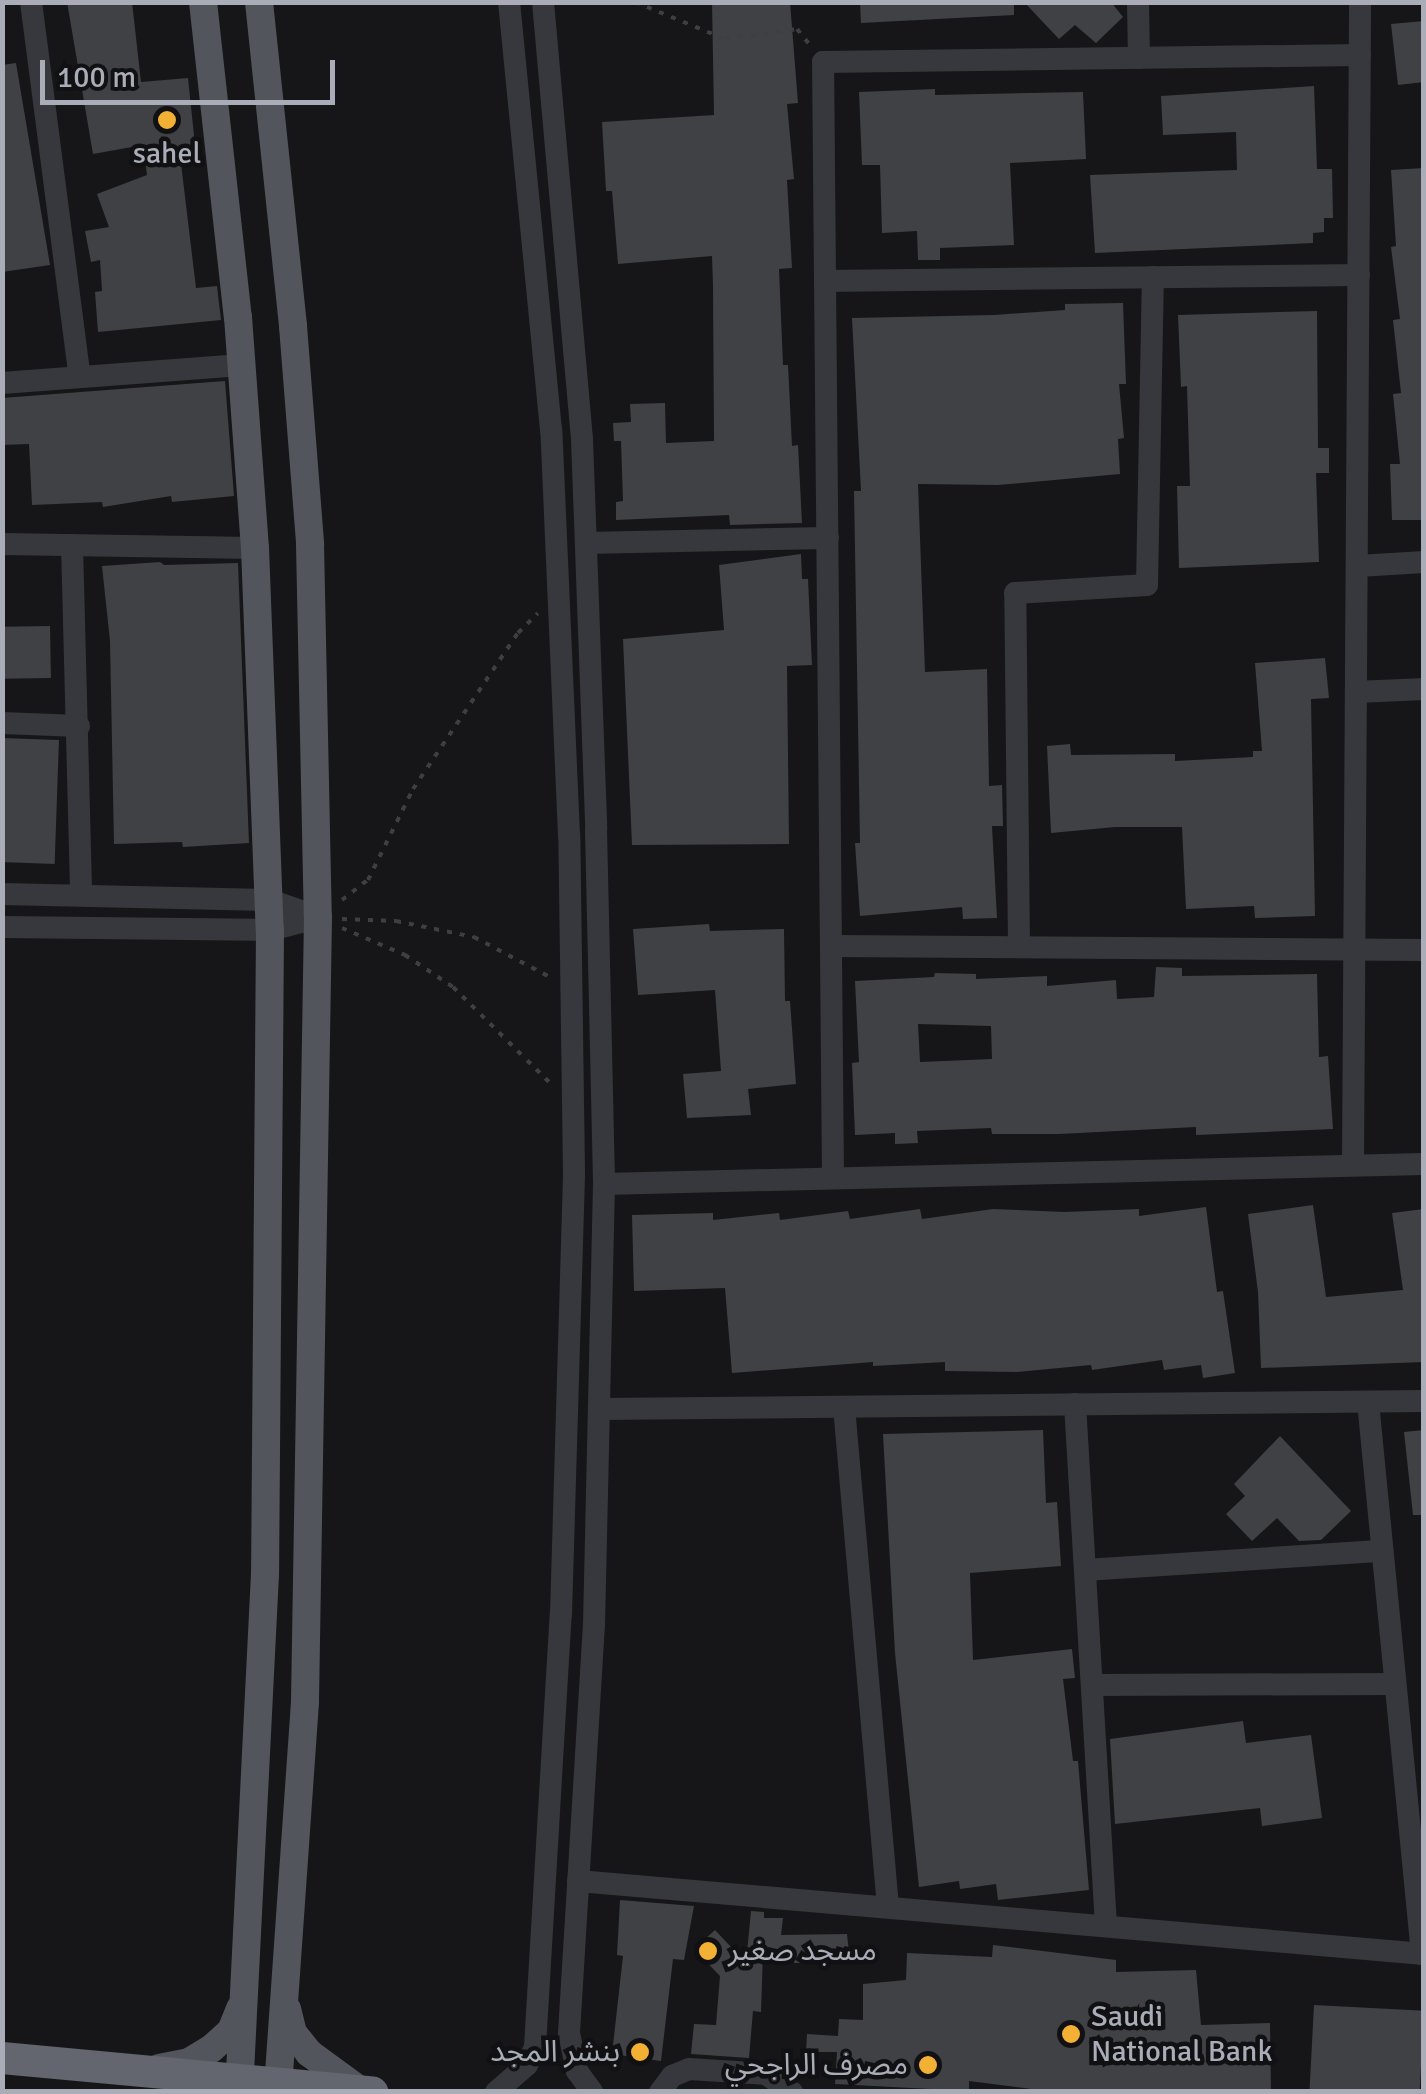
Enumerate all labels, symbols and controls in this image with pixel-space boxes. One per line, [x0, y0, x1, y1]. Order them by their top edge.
scale bar [45, 40, 340, 102]
text: 100 m [57, 59, 136, 96]
marker: sahel [156, 109, 178, 131]
place label: sahel [133, 136, 201, 172]
place label: مسجد صغير [728, 1933, 877, 1969]
marker: مسجد صغير [697, 1940, 719, 1962]
place label: Saudi National Bank [1091, 1999, 1272, 2070]
marker: Saudi National Bank [1060, 2023, 1082, 2045]
place label: بنشر المجد [490, 2034, 620, 2070]
marker: بنشر المجد [629, 2041, 651, 2063]
place label: مصرف الراجحي [725, 2047, 908, 2083]
marker: مصرف الراجحي [917, 2054, 939, 2076]

